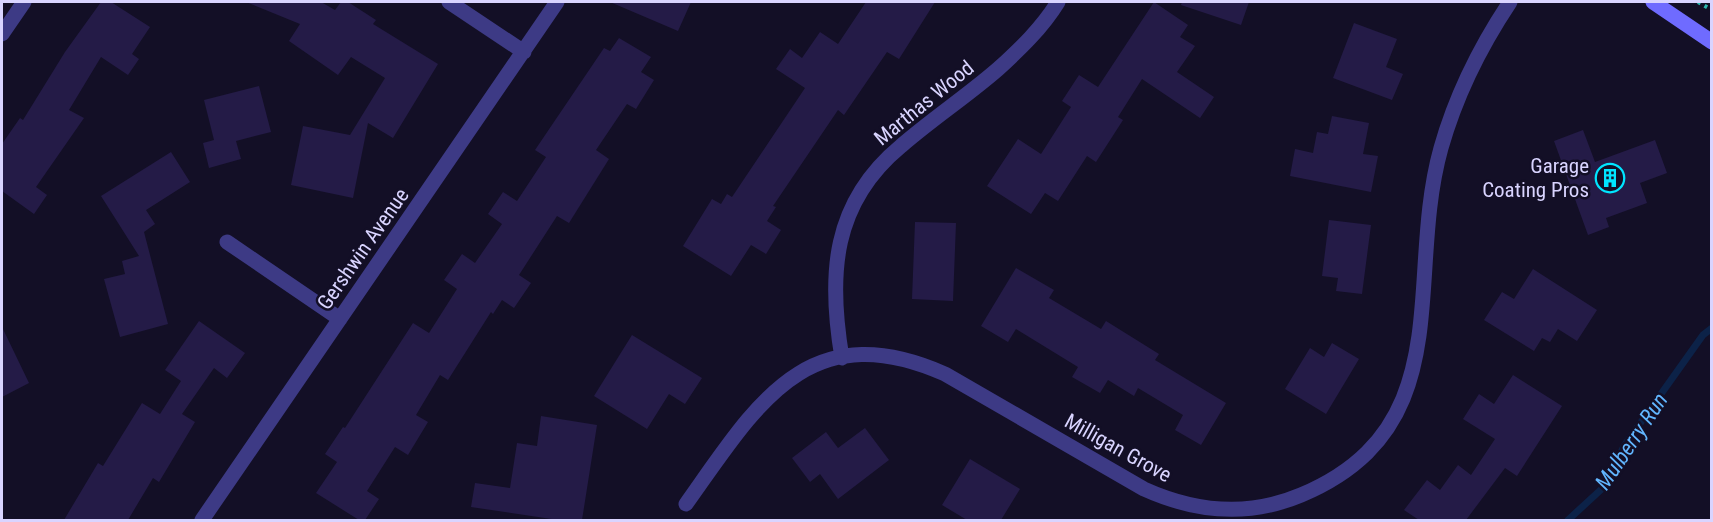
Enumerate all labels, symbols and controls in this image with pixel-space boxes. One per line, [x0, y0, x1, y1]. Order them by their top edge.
street label: Marthas Wood [869, 56, 979, 150]
place label: Garage Coating Pros [1482, 154, 1589, 202]
building icon: Garage Coating Pros [1594, 162, 1626, 194]
street label: Gershwin Avenue [312, 184, 414, 314]
water label: Mulberry Run [1590, 388, 1673, 494]
street label: Milligan Grove [1060, 409, 1176, 487]

